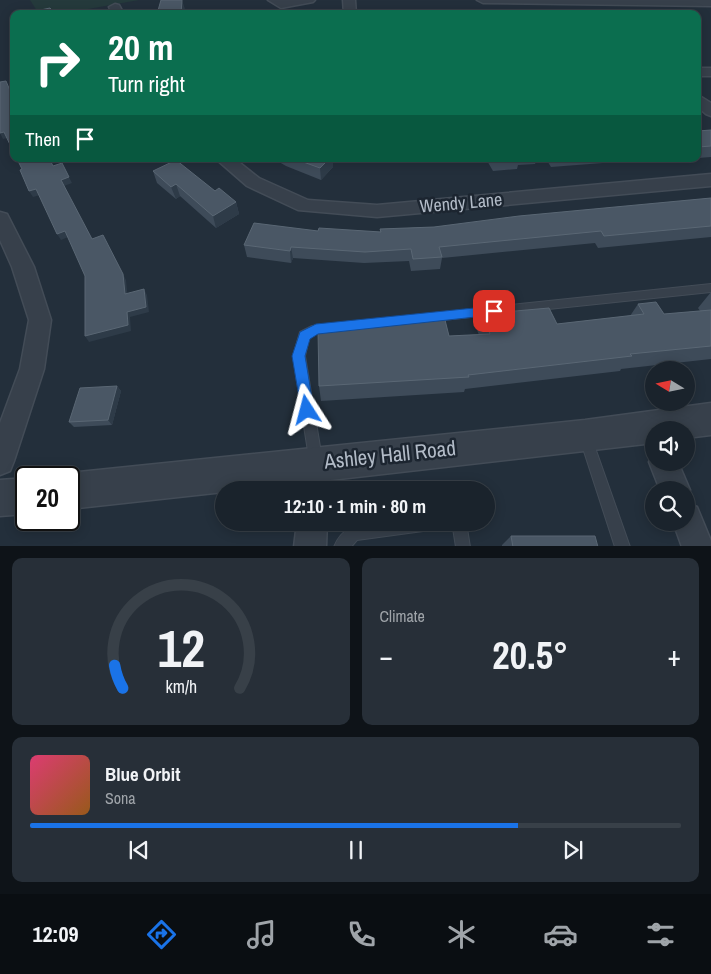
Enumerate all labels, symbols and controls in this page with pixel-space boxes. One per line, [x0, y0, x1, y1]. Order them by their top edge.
text: 20 m [108, 24, 173, 71]
icon: right [25, 30, 90, 95]
text: Turn right [108, 69, 185, 99]
icon: arrive [71, 125, 99, 153]
text: Then [25, 126, 61, 152]
street label: Wendy Lane [419, 186, 503, 219]
pin [473, 290, 515, 332]
icon: arrive [480, 297, 508, 325]
north arrow [645, 361, 695, 411]
map controls [645, 361, 695, 531]
position arrow [280, 383, 332, 435]
button: sound [645, 421, 695, 471]
street label: Ashley Hall Road [322, 433, 457, 476]
speed limit sign: 20 [15, 466, 80, 531]
button: search [645, 481, 695, 531]
text: 12:10 · 1 min · 80 m [284, 493, 426, 519]
text: Climate [380, 605, 425, 627]
text: 12 [157, 613, 204, 683]
text: 20.5° [492, 630, 568, 681]
text: − [380, 637, 393, 675]
text: + [668, 637, 681, 675]
text: km/h [165, 675, 197, 699]
text: Blue Orbit [105, 761, 180, 787]
text: Sona [105, 787, 136, 809]
icon: previous [125, 836, 153, 864]
icon: pause [342, 836, 370, 864]
icon: next [559, 836, 587, 864]
icon: directions [144, 917, 179, 952]
icon: music [244, 917, 279, 952]
icon: phone [344, 917, 379, 952]
icon: climate [444, 917, 479, 952]
icon: car [543, 917, 578, 952]
icon: filters [643, 917, 678, 952]
text: 12:09 [32, 919, 79, 949]

